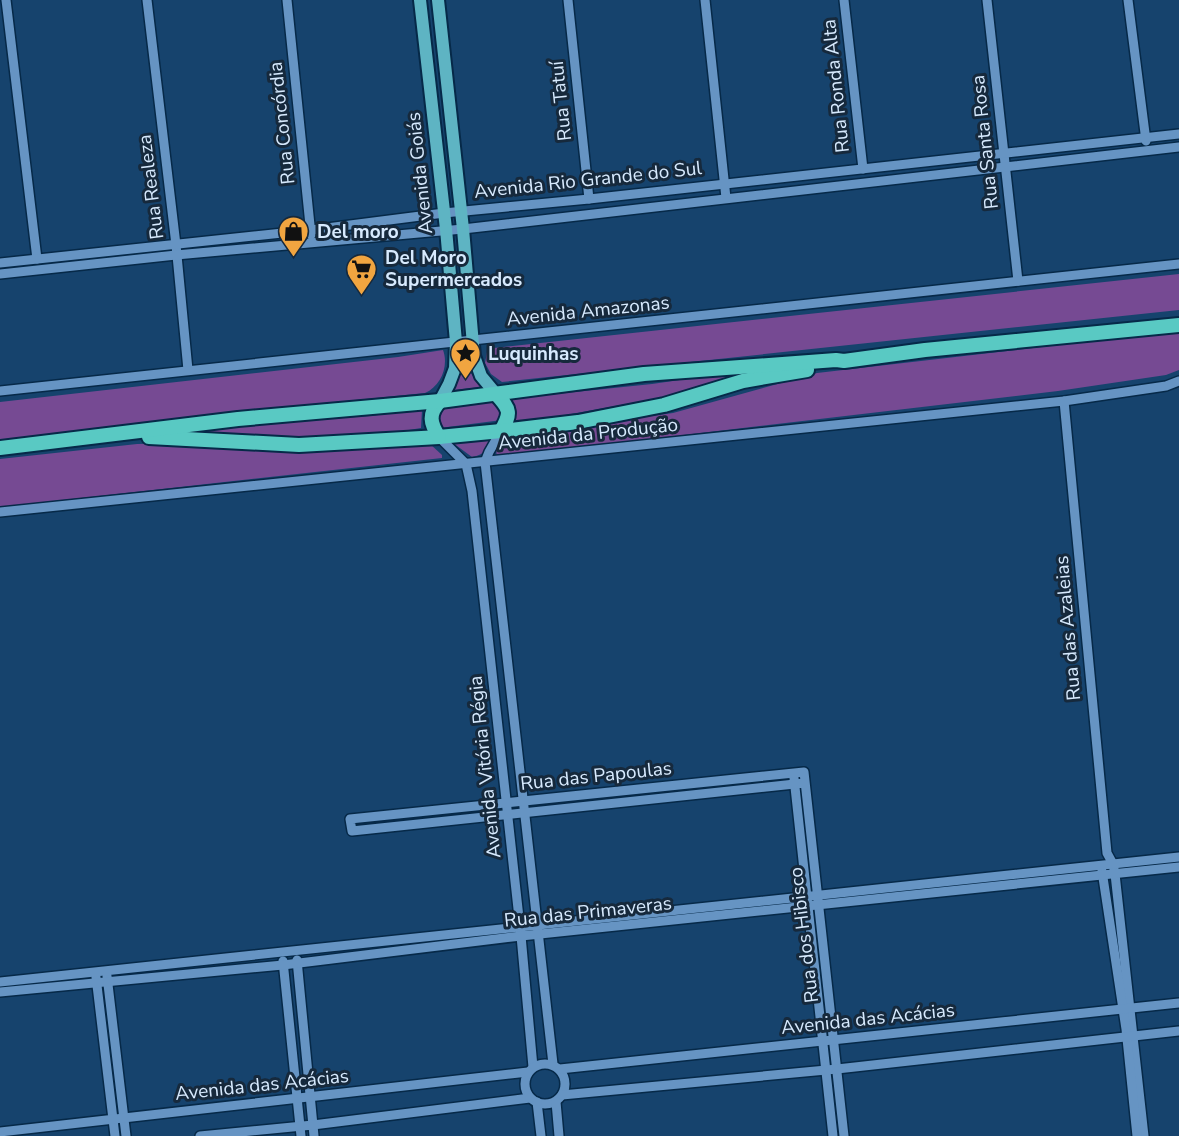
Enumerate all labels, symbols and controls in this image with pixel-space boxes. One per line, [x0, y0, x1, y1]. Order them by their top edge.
street label: Rua Ronda Alta [816, 18, 856, 154]
street label: Rua Tatuí [544, 58, 578, 142]
street label: Rua Concórdia [263, 60, 301, 186]
street label: Rua Santa Rosa [965, 74, 1005, 210]
street label: Avenida Goiás [401, 111, 439, 235]
street label: Rua Realeza [132, 133, 170, 241]
street label: Avenida Rio Grande do Sul [473, 155, 704, 205]
shop icon: Del moro [277, 215, 311, 259]
place label: Del moro [317, 219, 399, 245]
place label: Del Moro Supermercados [385, 245, 522, 293]
supermarket icon: Del Moro Supermercados [345, 252, 379, 296]
street label: Avenida Amazonas [505, 290, 671, 332]
place icon: Luquinhas [448, 337, 482, 381]
place label: Luquinhas [488, 341, 579, 367]
street label: Avenida da Produção [497, 412, 679, 456]
street label: Rua das Azaleias [1049, 554, 1087, 702]
street label: Avenida Vitória Régia [462, 674, 508, 860]
street label: Rua das Papoulas [519, 755, 673, 797]
street label: Rua dos Hibisco [783, 866, 825, 1004]
street label: Rua das Primaveras [503, 890, 673, 934]
street label: Avenida das Acácias [780, 997, 956, 1041]
street label: Avenida das Acácias [174, 1063, 350, 1107]

